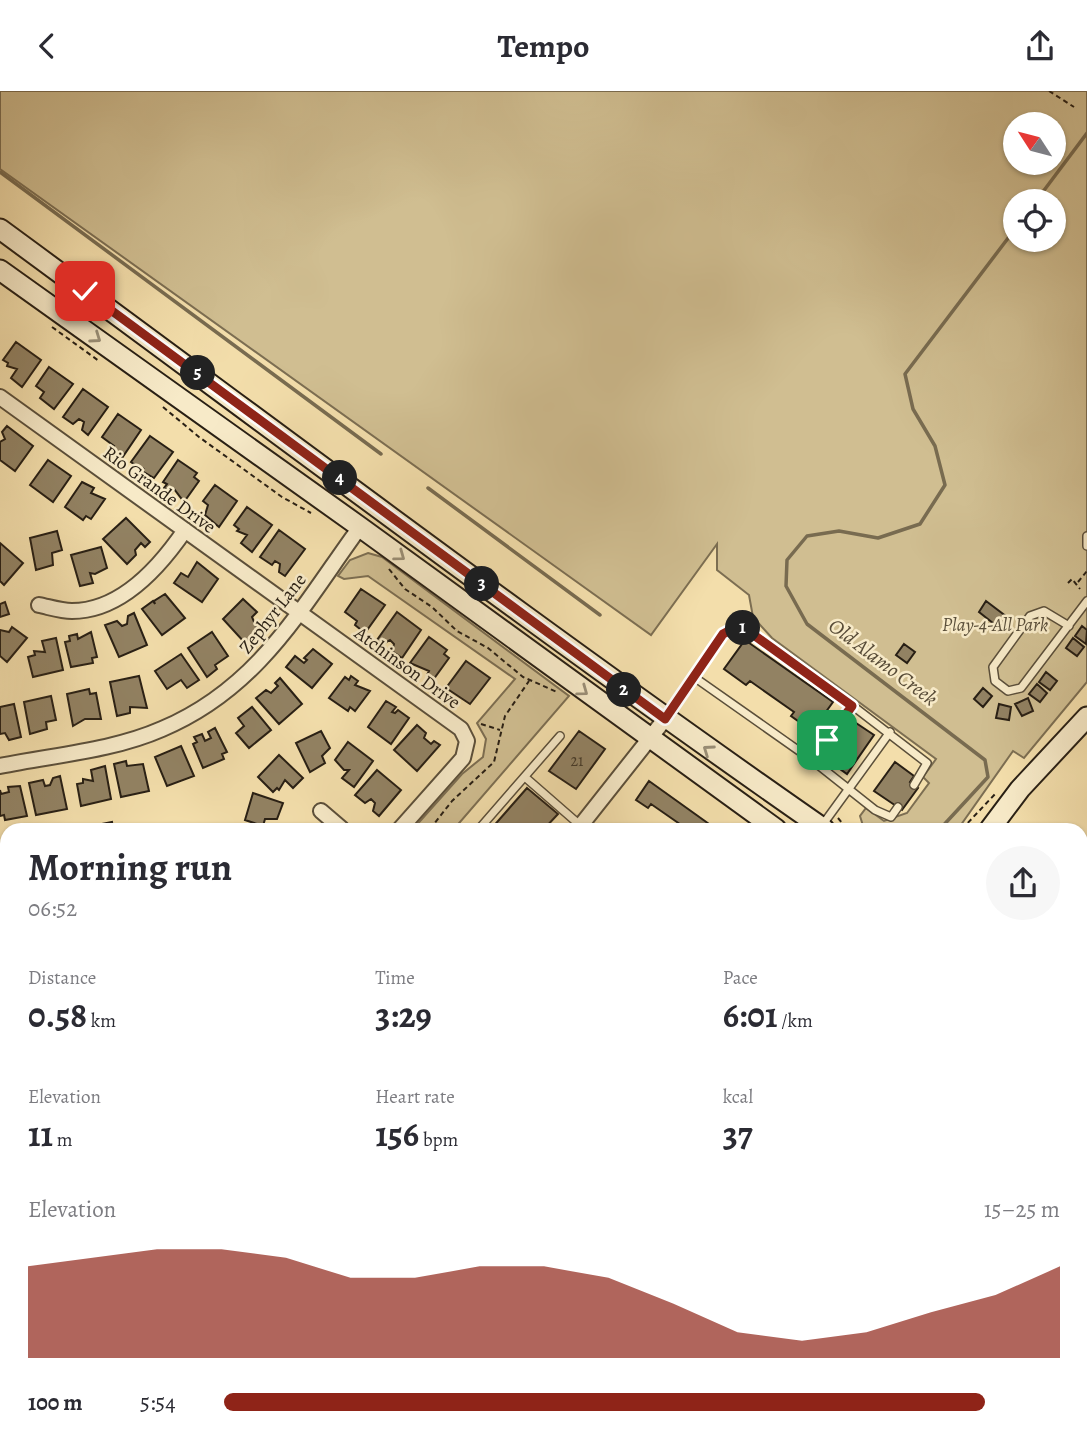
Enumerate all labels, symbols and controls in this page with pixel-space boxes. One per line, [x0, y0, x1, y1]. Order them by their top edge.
text: Tempo [498, 24, 589, 68]
icon: back [28, 27, 66, 65]
icon: share [1021, 27, 1059, 65]
north arrow [1003, 112, 1066, 175]
map controls [1003, 112, 1066, 252]
button: locate [1003, 189, 1066, 252]
pin [55, 261, 115, 321]
icon: check [66, 272, 104, 310]
one-way arrow [88, 330, 101, 342]
pin: 5 [180, 355, 216, 391]
text: 5 [193, 359, 202, 385]
street label: Rio Grande Drive [98, 440, 221, 540]
pin: 4 [322, 461, 358, 495]
text: 4 [335, 464, 344, 490]
one-way arrow [392, 548, 405, 560]
pin: 3 [464, 567, 500, 601]
street label: Zephyr Lane [233, 568, 312, 659]
text: 3 [477, 570, 486, 596]
pin: 1 [726, 611, 760, 645]
water label: Old Alamo Creek [823, 612, 943, 712]
park label: Play-4-All Park [942, 612, 1048, 638]
text: 1 [739, 614, 746, 640]
street label: Atchinson Drive [348, 620, 466, 715]
pin: 2 [606, 673, 642, 707]
text: 2 [619, 676, 628, 702]
one-way arrow [576, 682, 588, 695]
pin [797, 710, 857, 770]
icon: arrive [808, 721, 846, 759]
one-way arrow [703, 746, 716, 758]
house number: 21 [570, 750, 584, 772]
text: Morning run [28, 841, 232, 893]
button: share [986, 846, 1060, 920]
text: 06:52 [28, 893, 77, 924]
text: Distance [28, 965, 96, 991]
text: Time [375, 965, 415, 991]
text: Pace [723, 965, 758, 991]
text: 0.58 [28, 991, 87, 1039]
text: 3:29 [375, 991, 432, 1039]
text: 6:01 [723, 991, 777, 1039]
text: km [87, 1008, 116, 1034]
text: /km [777, 1008, 813, 1034]
text: Elevation [28, 1084, 101, 1110]
text: Heart rate [375, 1084, 455, 1110]
text: kcal [723, 1084, 753, 1110]
text: 11 [28, 1110, 53, 1158]
text: 156 [375, 1110, 419, 1158]
text: 37 [723, 1110, 753, 1158]
text: m [53, 1127, 73, 1153]
text: bpm [419, 1127, 458, 1153]
text: Elevation [28, 1194, 116, 1225]
text: 15–25 m [984, 1194, 1060, 1225]
text: 100 m [28, 1387, 83, 1418]
text: 5:54 [140, 1387, 176, 1418]

